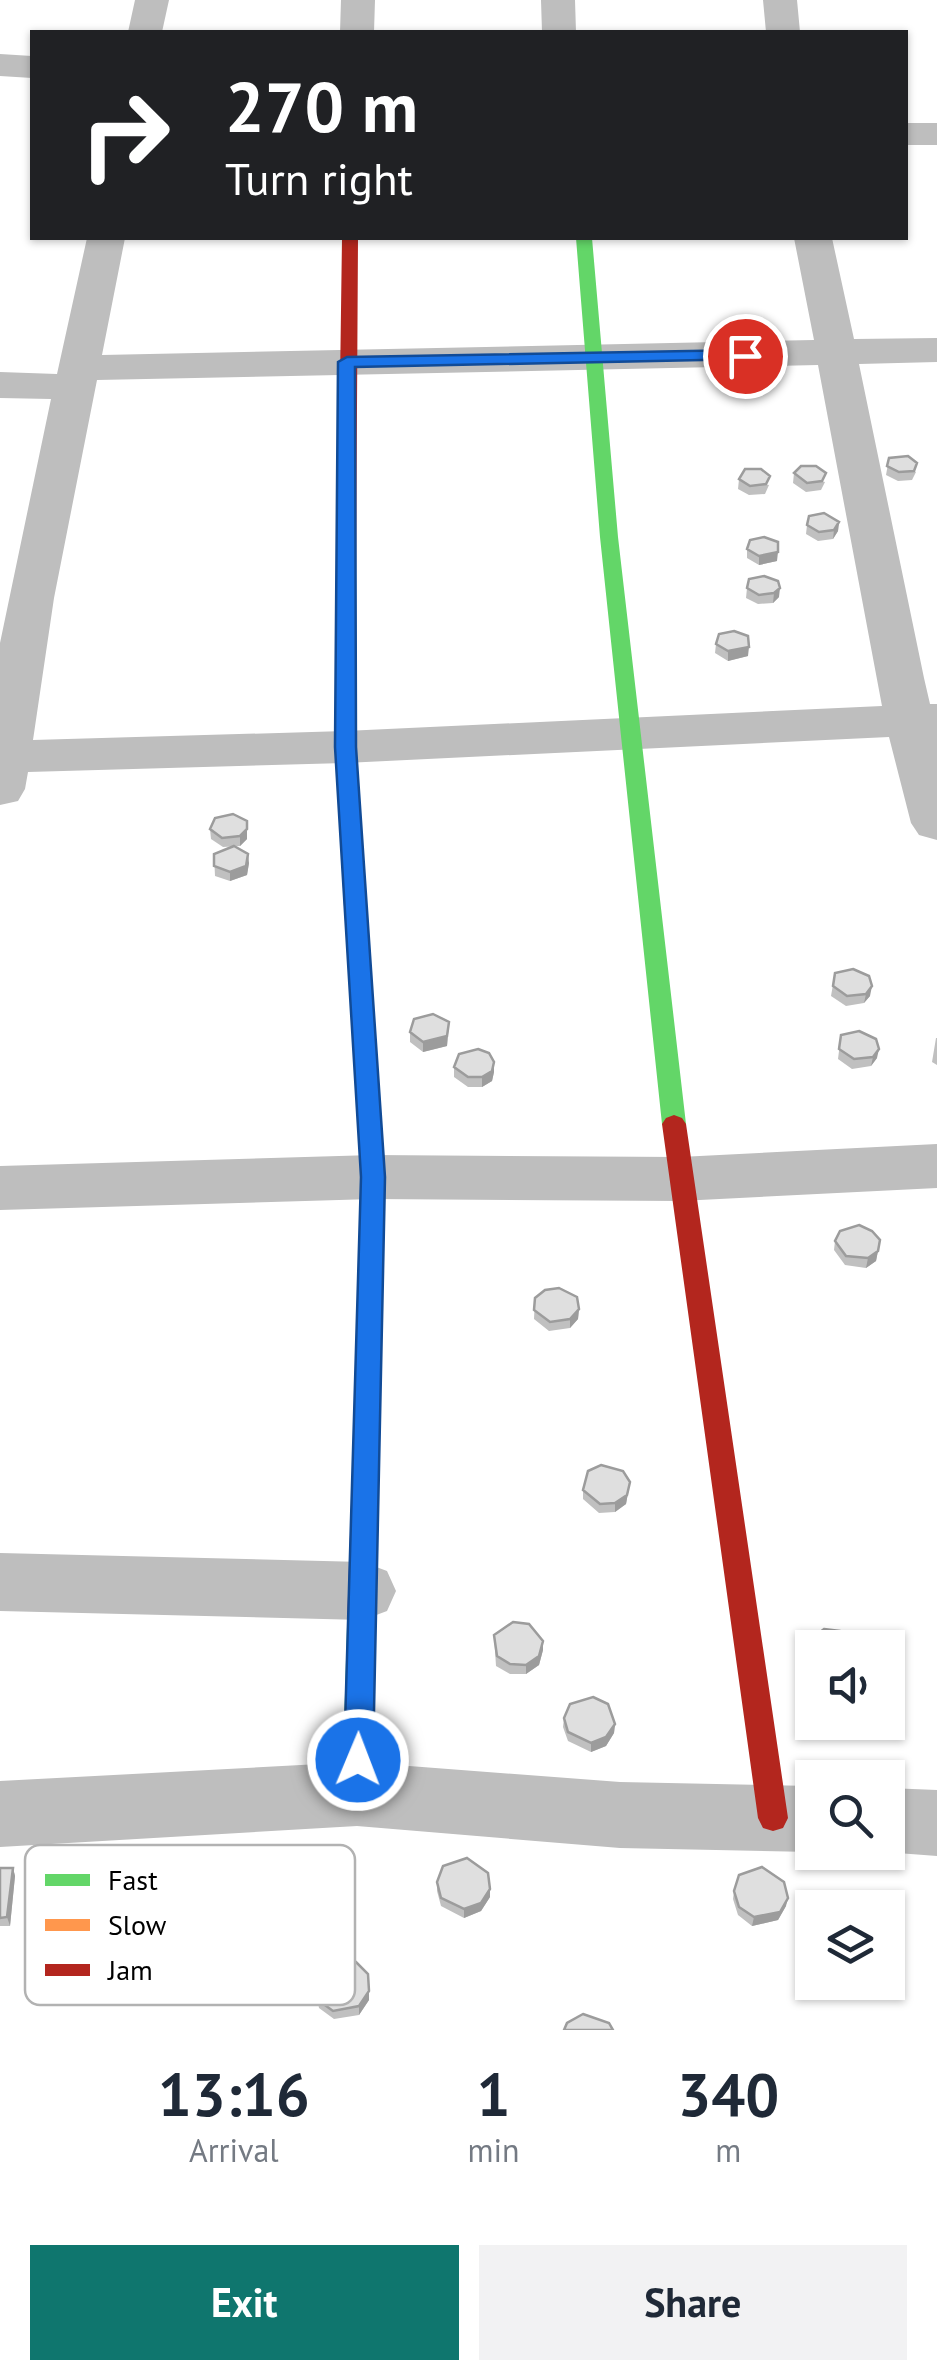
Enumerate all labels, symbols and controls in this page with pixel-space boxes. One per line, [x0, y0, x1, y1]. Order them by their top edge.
text: 270 m [225, 61, 418, 151]
icon: right [60, 70, 190, 200]
text: Turn right [225, 149, 413, 207]
pin [703, 314, 788, 399]
icon: arrive [718, 329, 773, 384]
map controls [795, 1630, 905, 2000]
button: sound [795, 1630, 905, 1740]
position arrow [306, 1708, 410, 1812]
button: search [795, 1760, 905, 1870]
legend [25, 1845, 355, 2005]
text: Fast [108, 1861, 158, 1898]
button: layers [795, 1890, 905, 2000]
text: Slow [108, 1906, 167, 1943]
text: Jam [107, 1951, 153, 1988]
text: 13:16 [158, 2055, 310, 2133]
text: 1 [477, 2055, 511, 2133]
text: 340 [677, 2055, 779, 2133]
text: Arrival [189, 2129, 279, 2171]
text: min [468, 2129, 520, 2171]
text: m [715, 2129, 741, 2171]
button: Exit [30, 2245, 459, 2360]
button: Share [479, 2245, 907, 2360]

